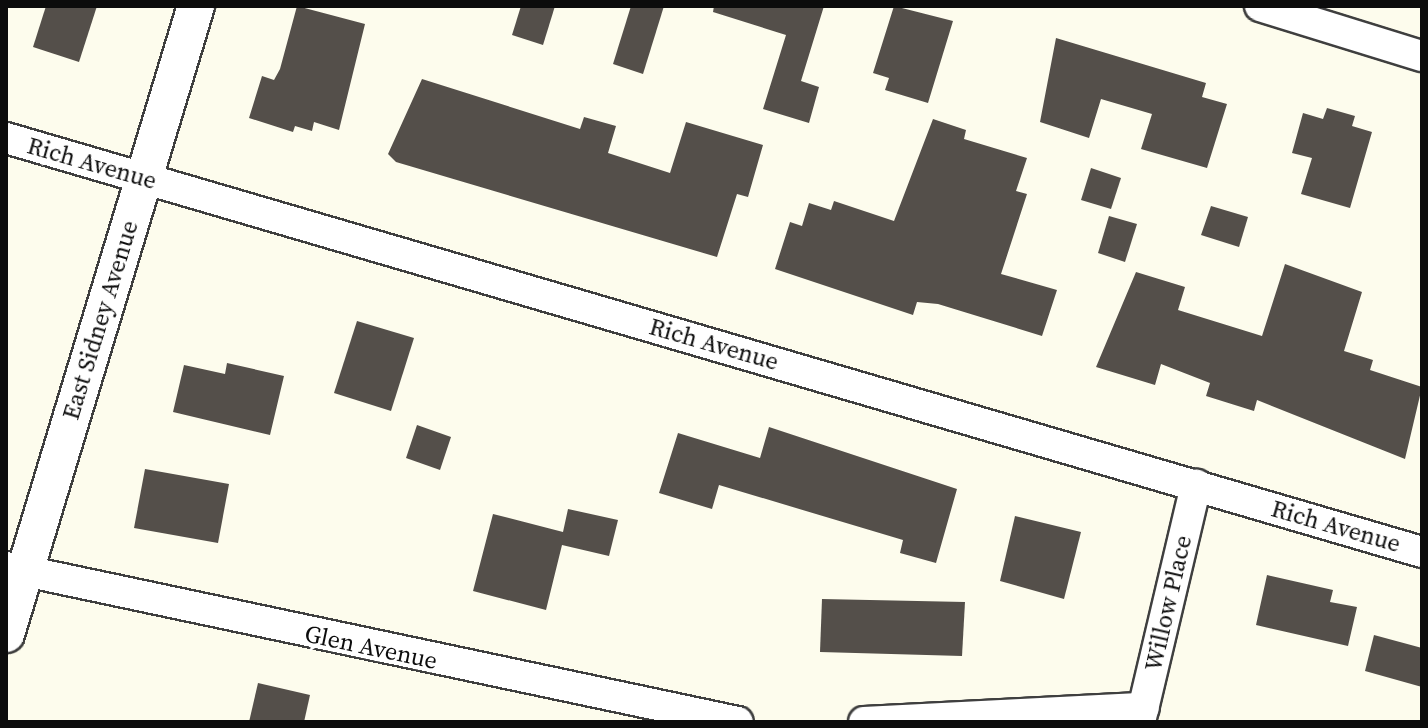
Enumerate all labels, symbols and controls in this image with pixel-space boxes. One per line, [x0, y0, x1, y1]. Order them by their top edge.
street label: Rich Avenue [24, 131, 160, 195]
street label: East Sidney Avenue [56, 217, 144, 423]
street label: Rich Avenue [646, 312, 782, 376]
street label: Rich Avenue [1268, 494, 1404, 558]
street label: Willow Place [1138, 532, 1198, 674]
street label: Glen Avenue [302, 619, 440, 675]

